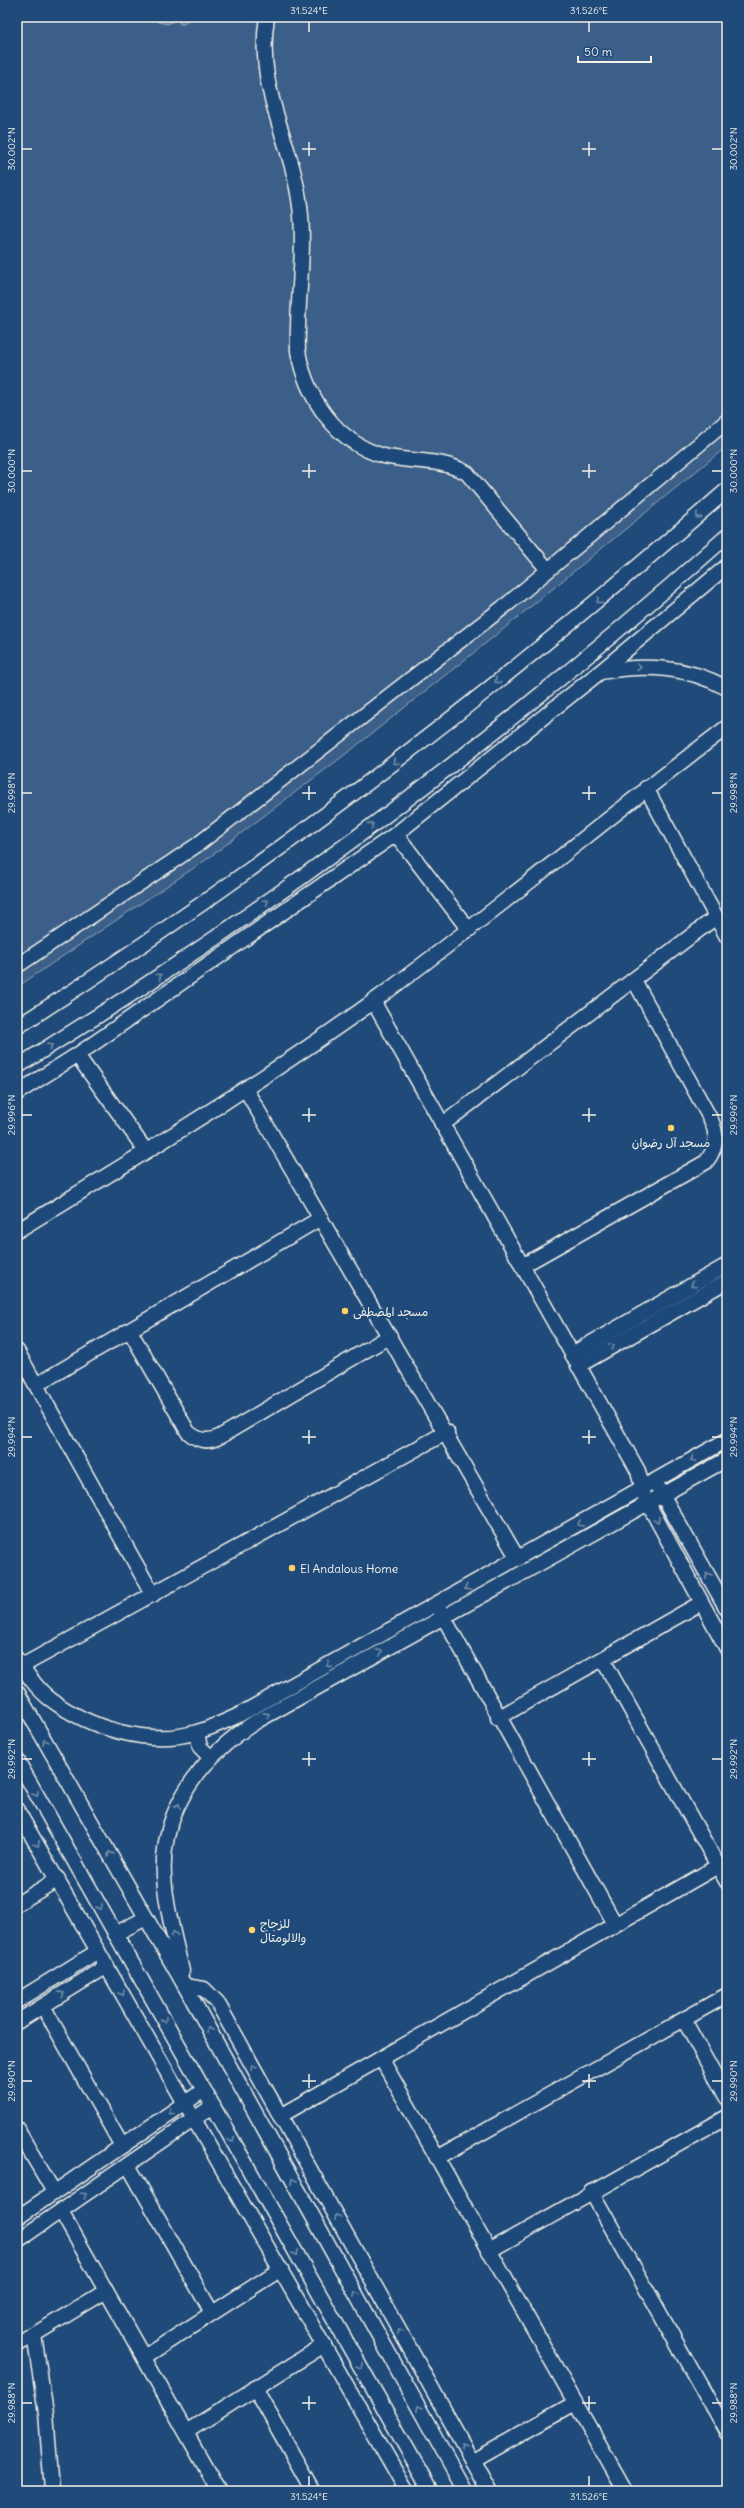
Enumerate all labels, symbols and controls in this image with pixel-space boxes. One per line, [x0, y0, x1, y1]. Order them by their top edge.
text: 31.524°E [290, 4, 328, 17]
text: 31.526°E [570, 4, 608, 17]
scale bar [578, 38, 651, 64]
text: 50 m [584, 44, 613, 59]
text: 30.002°N [5, 127, 18, 171]
text: 30.002°N [727, 127, 740, 171]
text: 30.000°N [5, 449, 18, 493]
text: 30.000°N [727, 449, 740, 493]
one-way arrow [695, 511, 702, 518]
one-way arrow [596, 596, 603, 603]
one-way arrow [636, 663, 642, 672]
one-way arrow [494, 677, 501, 684]
one-way arrow [393, 757, 400, 764]
text: 29.998°N [5, 773, 18, 813]
text: 29.998°N [727, 773, 740, 813]
one-way arrow [367, 823, 374, 830]
one-way arrow [262, 899, 269, 907]
one-way arrow [155, 974, 162, 981]
one-way arrow [46, 1043, 53, 1051]
text: 29.996°N [5, 1095, 18, 1135]
text: 29.996°N [727, 1095, 740, 1135]
marker: مسجد آل رضوان [666, 1123, 676, 1133]
place label: مسجد آل رضوان [632, 1135, 710, 1151]
one-way arrow [690, 1280, 697, 1287]
place label: مسجد المصطفى [353, 1304, 428, 1320]
marker: مسجد المصطفى [340, 1306, 350, 1316]
one-way arrow [608, 1344, 615, 1351]
text: 29.994°N [5, 1417, 18, 1457]
text: 29.994°N [727, 1417, 740, 1457]
one-way arrow [690, 1455, 697, 1462]
one-way arrow [652, 1515, 659, 1523]
one-way arrow [577, 1519, 584, 1526]
place label: El Andalous Home [300, 1561, 398, 1576]
marker: El Andalous Home [287, 1563, 297, 1573]
one-way arrow [706, 1572, 713, 1579]
one-way arrow [464, 1583, 471, 1590]
one-way arrow [376, 1650, 384, 1657]
one-way arrow [326, 1660, 333, 1667]
one-way arrow [263, 1713, 270, 1720]
text: 29.992°N [5, 1739, 18, 1779]
one-way arrow [43, 1739, 50, 1746]
text: 29.992°N [727, 1739, 740, 1779]
one-way arrow [32, 1790, 39, 1797]
one-way arrow [173, 1803, 181, 1810]
one-way arrow [32, 1840, 39, 1847]
one-way arrow [107, 1851, 114, 1859]
one-way arrow [95, 1903, 102, 1910]
place label: للزجاج والالومتال [260, 1916, 306, 1946]
marker: للزجاج والالومتال [247, 1925, 257, 1935]
one-way arrow [170, 1931, 178, 1937]
one-way arrow [118, 1989, 125, 1996]
one-way arrow [58, 1991, 65, 1999]
one-way arrow [159, 2016, 166, 2023]
one-way arrow [207, 2027, 214, 2034]
text: 29.990°N [5, 2060, 18, 2102]
text: 29.990°N [727, 2060, 740, 2102]
one-way arrow [250, 2064, 258, 2071]
one-way arrow [169, 2107, 176, 2114]
one-way arrow [228, 2136, 235, 2143]
one-way arrow [290, 2178, 298, 2185]
one-way arrow [80, 2192, 87, 2200]
one-way arrow [334, 2214, 341, 2221]
one-way arrow [292, 2249, 299, 2256]
one-way arrow [354, 2291, 361, 2298]
one-way arrow [397, 2328, 404, 2335]
one-way arrow [356, 2362, 363, 2370]
text: 29.988°N [5, 2383, 18, 2423]
text: 29.988°N [727, 2383, 740, 2423]
one-way arrow [417, 2405, 424, 2412]
one-way arrow [460, 2442, 467, 2449]
text: 31.524°E [290, 2490, 328, 2503]
text: 31.526°E [570, 2490, 608, 2503]

